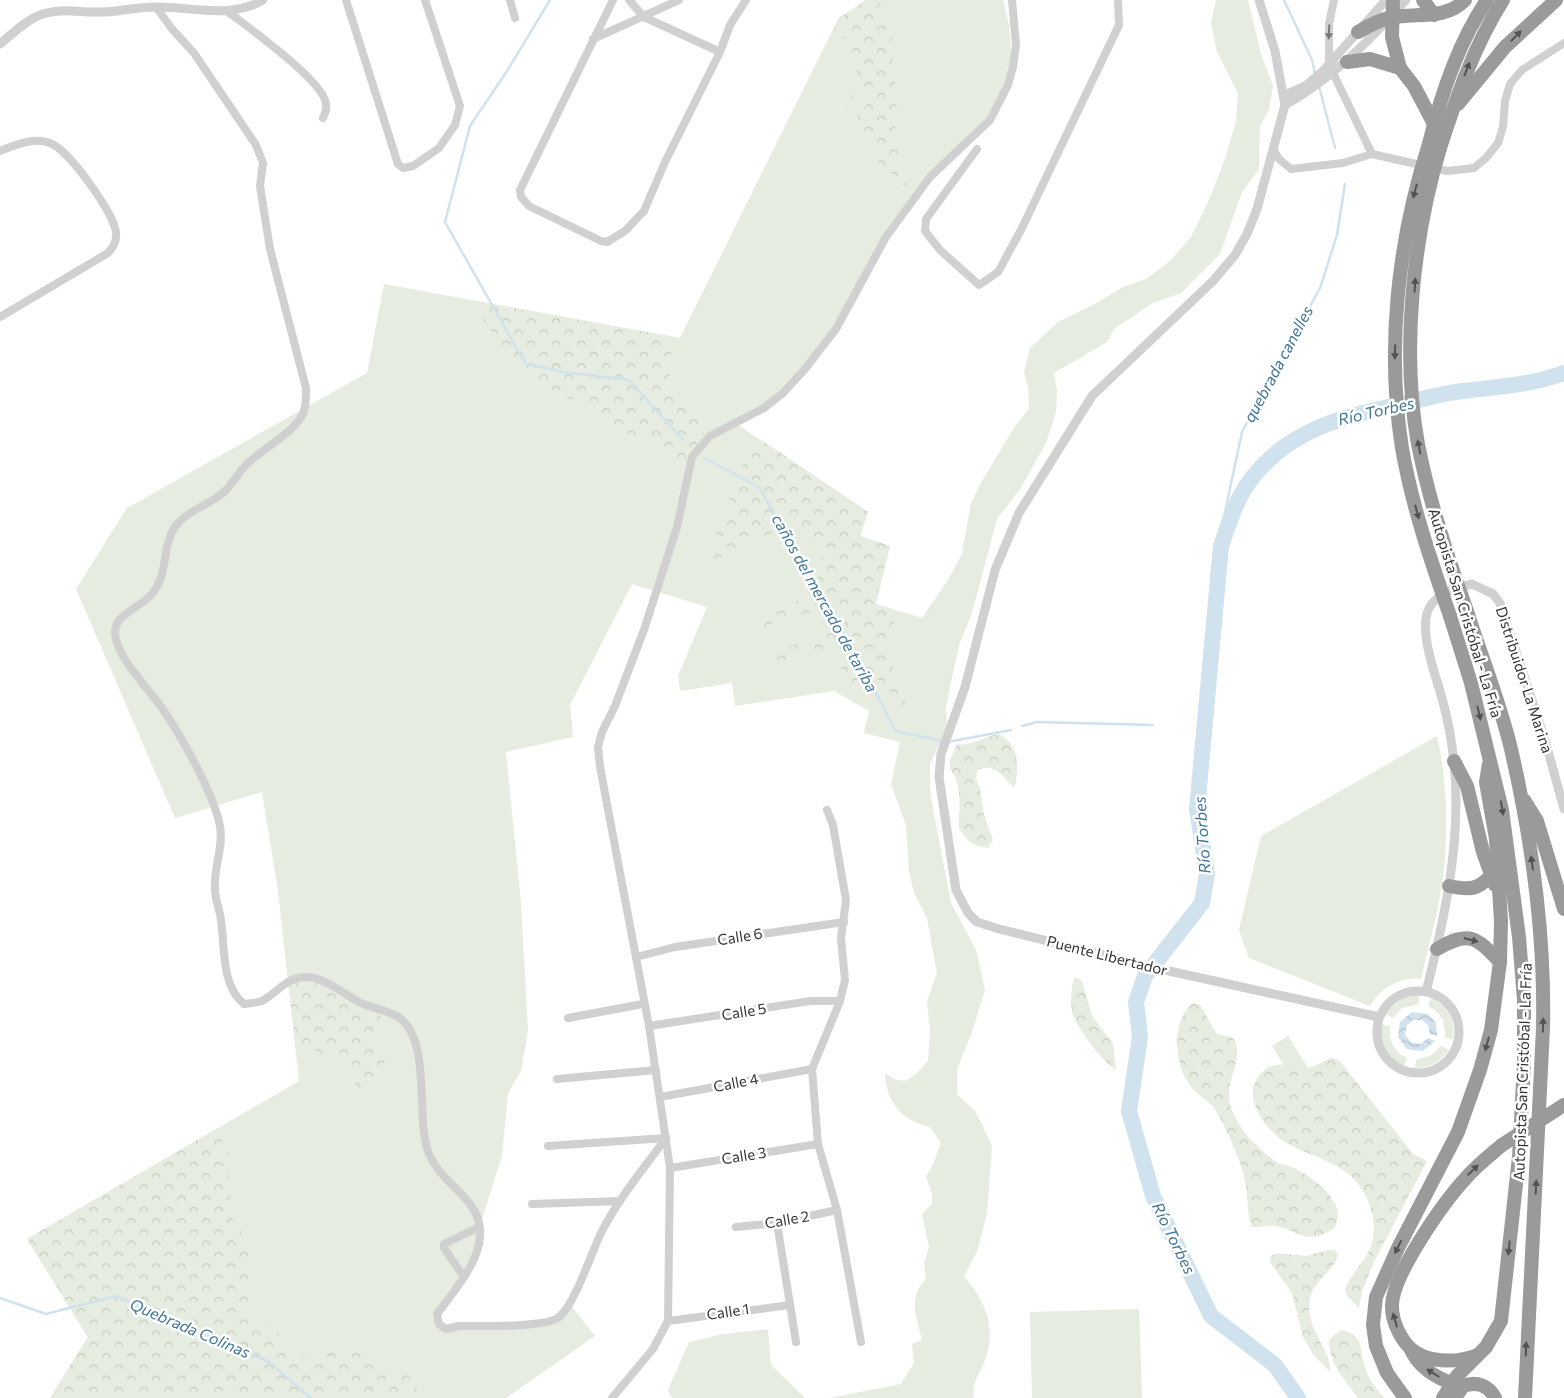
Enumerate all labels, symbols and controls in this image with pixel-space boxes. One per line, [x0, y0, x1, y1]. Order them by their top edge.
one-way arrow [1324, 24, 1332, 40]
one-way arrow [1510, 30, 1522, 42]
one-way arrow [1464, 61, 1472, 76]
one-way arrow [1411, 183, 1419, 199]
one-way arrow [1411, 277, 1419, 293]
water label: quebrada canelles [1239, 302, 1316, 425]
one-way arrow [1391, 344, 1399, 360]
water label: Río Torbes [1336, 393, 1416, 429]
one-way arrow [1415, 438, 1423, 454]
one-way arrow [1413, 505, 1421, 520]
street label: Autopista San Cristóbal - La Fría [1425, 506, 1506, 720]
water label: caños del mercado de tariba [768, 510, 882, 695]
street label: Distribuidor La Marina [1493, 604, 1557, 755]
one-way arrow [1475, 706, 1483, 721]
water label: Río Torbes [1189, 796, 1214, 874]
one-way arrow [1498, 800, 1506, 816]
one-way arrow [1528, 855, 1536, 871]
street label: Calle 6 [716, 924, 764, 948]
street label: Puente Libertador [1045, 931, 1170, 979]
one-way arrow [1463, 936, 1479, 944]
street label: Autopista San Cristóbal - La Fría [1509, 963, 1535, 1181]
street label: Calle 5 [720, 999, 768, 1023]
one-way arrow [1540, 1016, 1548, 1032]
one-way arrow [1482, 1037, 1490, 1052]
street label: Calle 4 [712, 1069, 760, 1095]
street label: Calle 3 [720, 1143, 768, 1167]
one-way arrow [1467, 1164, 1479, 1176]
one-way arrow [1532, 1179, 1540, 1195]
water label: Río Torbes [1149, 1199, 1200, 1277]
street label: Calle 2 [763, 1206, 810, 1232]
one-way arrow [1394, 1240, 1402, 1255]
one-way arrow [1505, 1240, 1513, 1256]
water label: Quebrada Colinas [127, 1294, 253, 1361]
street label: Calle 1 [705, 1299, 750, 1323]
one-way arrow [1390, 1312, 1398, 1327]
one-way arrow [1523, 1341, 1531, 1357]
one-way arrow [1426, 1368, 1439, 1378]

